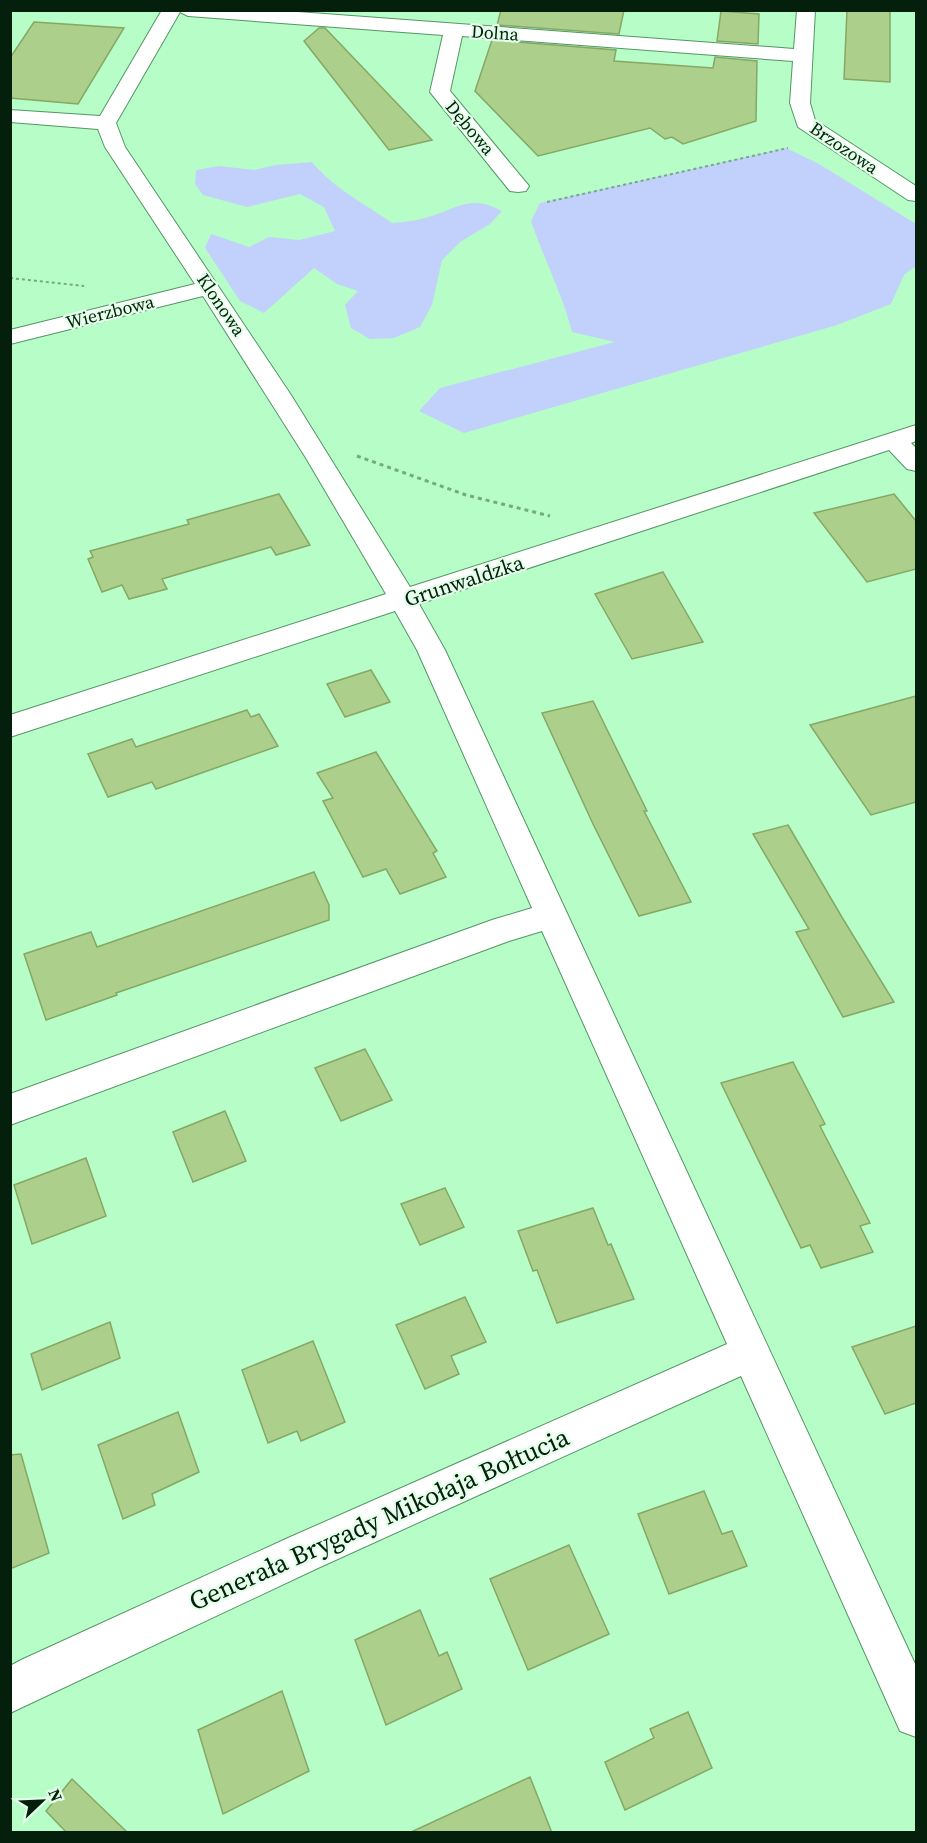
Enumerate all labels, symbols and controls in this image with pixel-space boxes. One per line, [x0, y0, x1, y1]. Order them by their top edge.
street label: Dolna [470, 18, 521, 47]
street label: Dębowa [440, 95, 501, 161]
street label: Brzozowa [805, 115, 884, 180]
street label: Klonowa [191, 268, 252, 342]
street label: Wierzbowa [63, 288, 157, 335]
street label: Grunwaldzka [400, 548, 528, 613]
street label: Generała Brygady Mikołaja Bołtucia [183, 1418, 575, 1619]
north arrow [12, 1771, 72, 1831]
text: N [43, 1785, 68, 1805]

